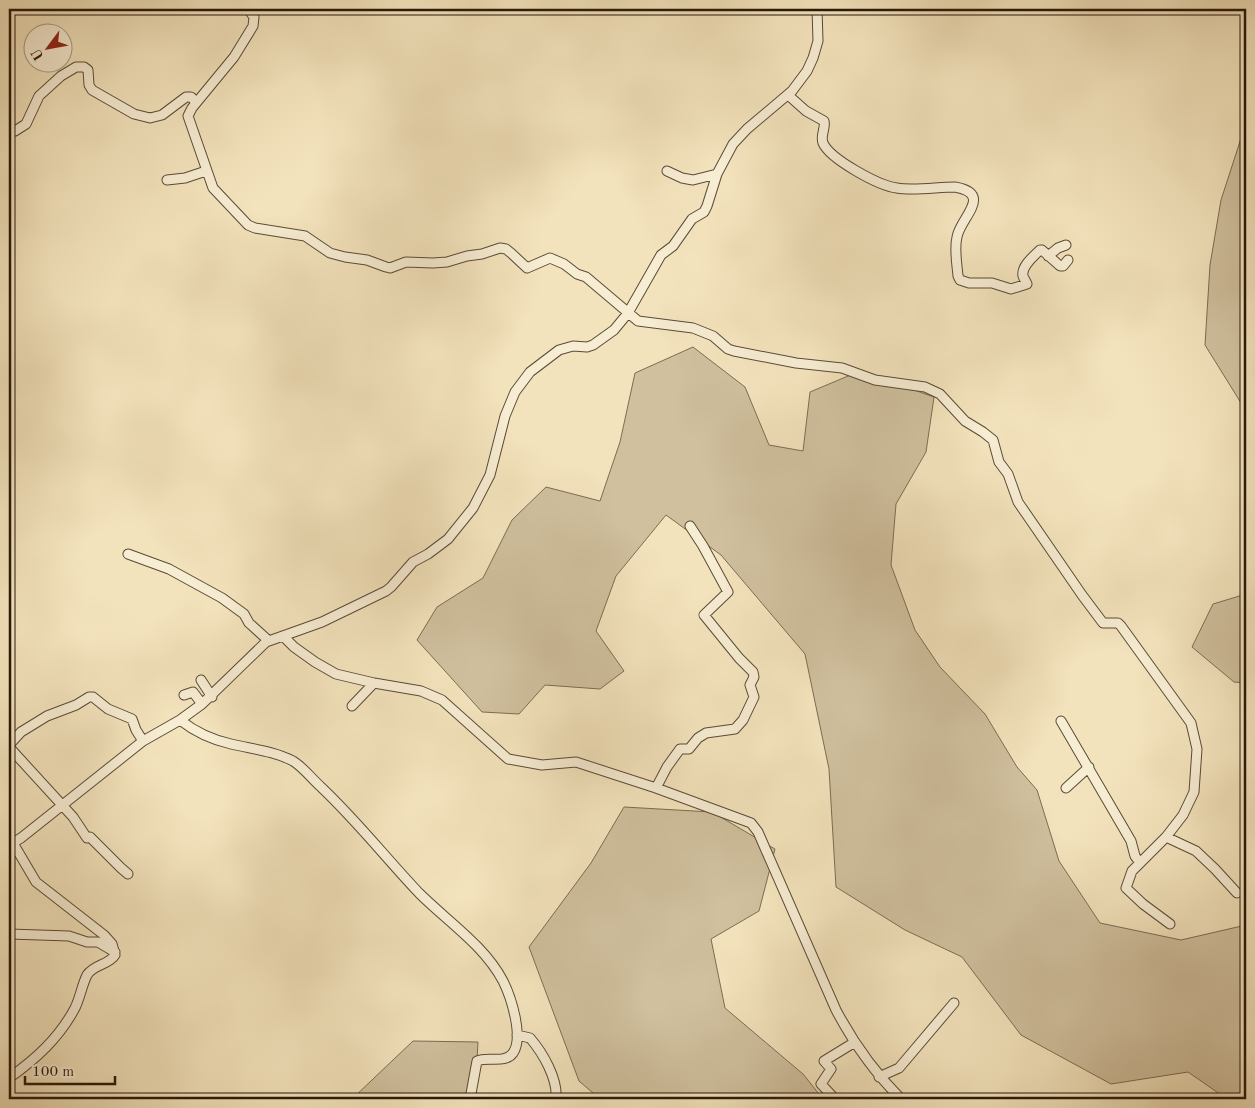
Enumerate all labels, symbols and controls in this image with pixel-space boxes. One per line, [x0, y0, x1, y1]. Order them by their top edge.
north arrow [22, 22, 72, 72]
text: U [29, 46, 47, 63]
scale bar [25, 1053, 115, 1085]
text: 100 m [32, 1065, 74, 1080]

